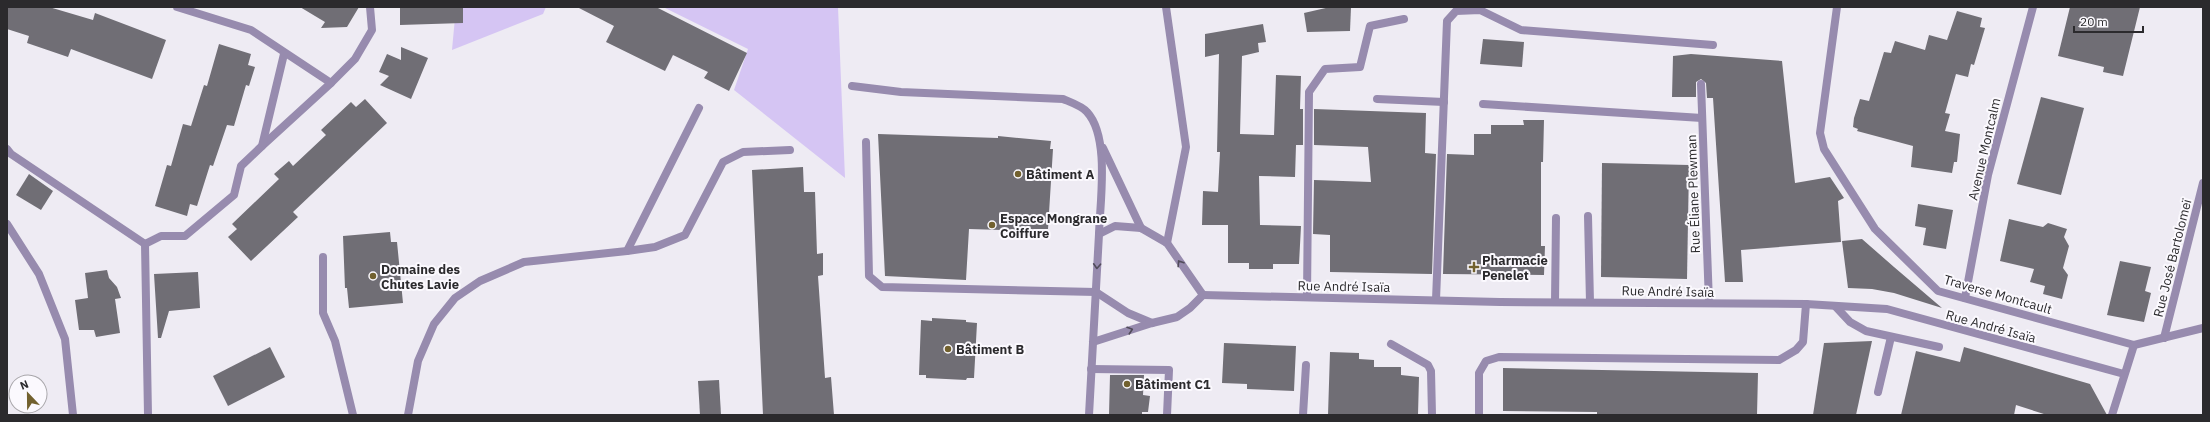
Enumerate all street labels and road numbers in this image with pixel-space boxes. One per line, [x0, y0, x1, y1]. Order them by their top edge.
street label: Avenue Montcalm [1964, 96, 2005, 202]
street label: Rue Éliane Plewman [1683, 134, 1704, 254]
street label: Rue José Bartolomeï [2150, 197, 2196, 319]
street label: Traverse Montcault [1942, 271, 2054, 318]
street label: Rue André Isaïa [1297, 277, 1391, 296]
street label: Rue André Isaïa [1621, 282, 1715, 301]
street label: Rue André Isaïa [1944, 306, 2038, 347]

